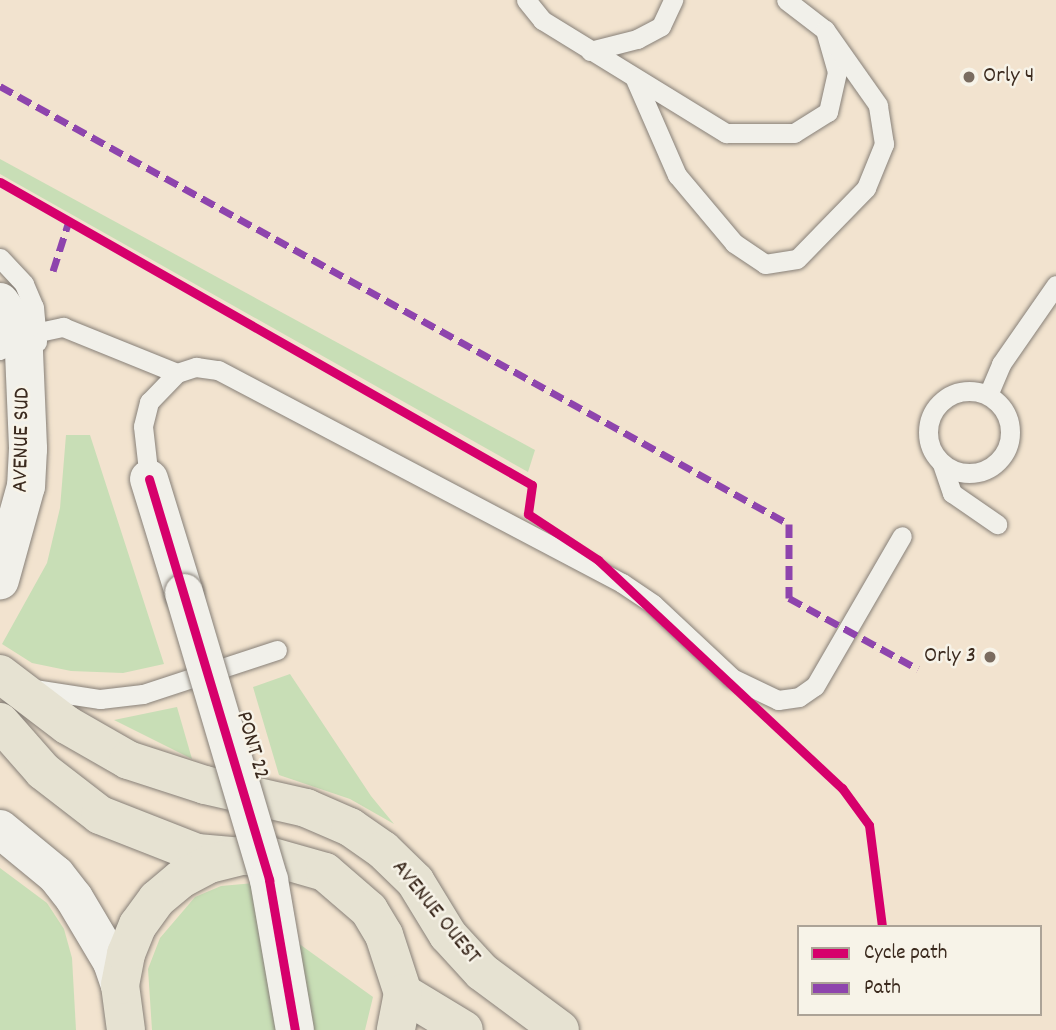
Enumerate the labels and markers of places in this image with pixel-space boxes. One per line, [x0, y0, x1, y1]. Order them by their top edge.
place label: Orly 4 [983, 63, 1034, 91]
marker: Orly 4 [961, 69, 977, 85]
place label: Orly 3 [924, 643, 976, 671]
marker: Orly 3 [982, 649, 998, 665]

